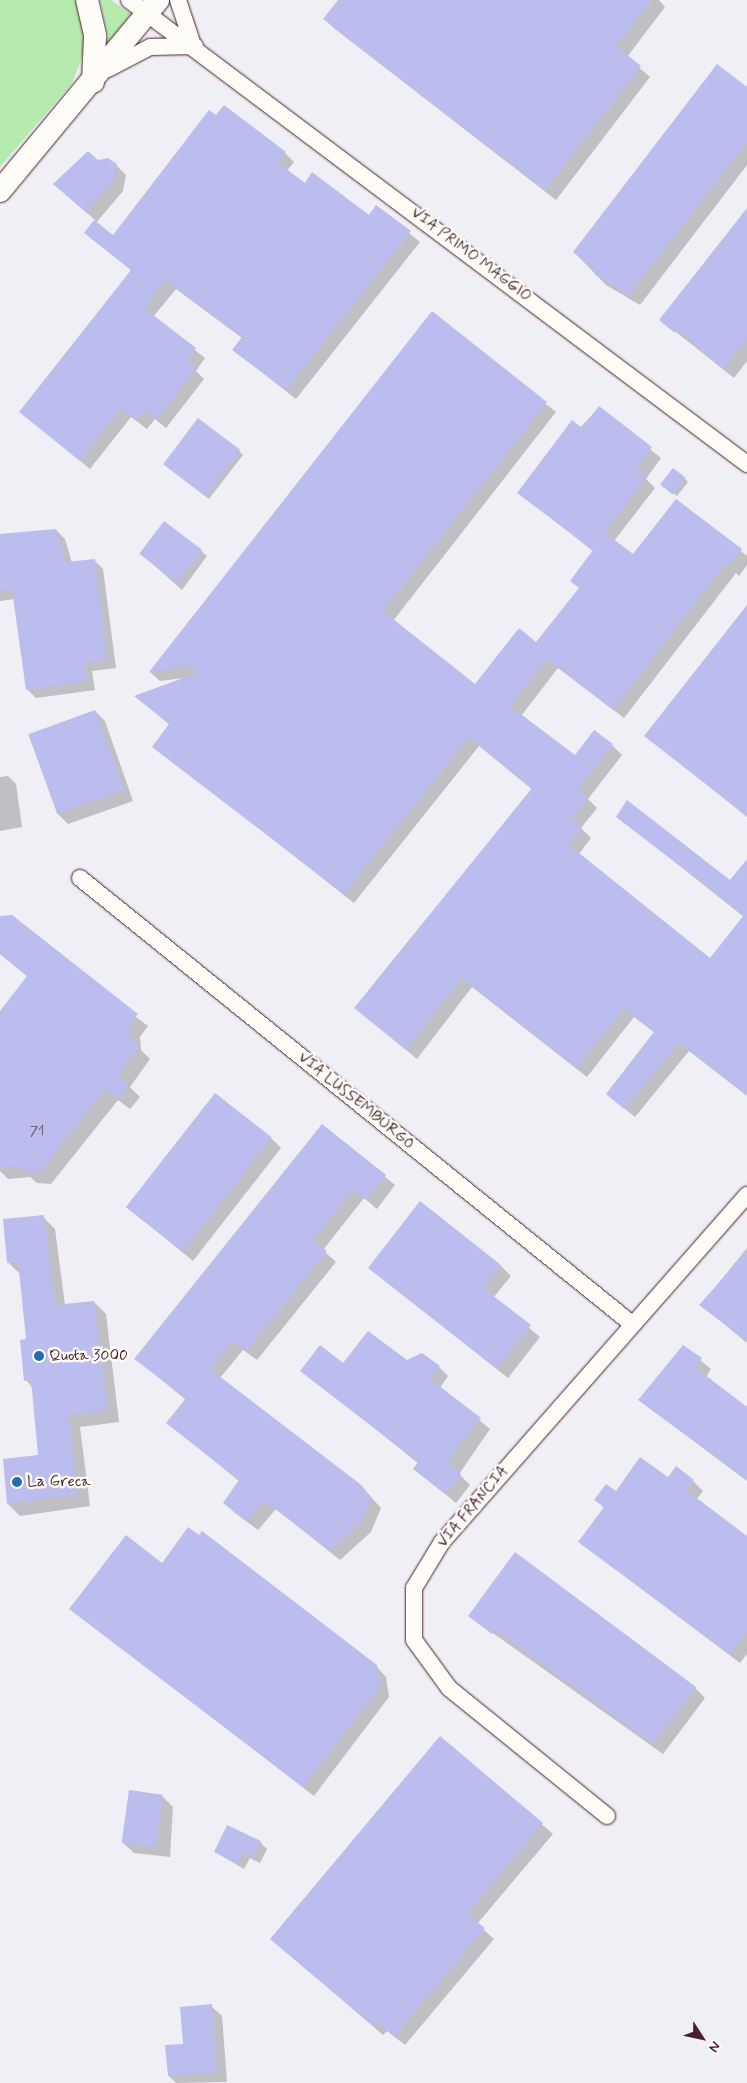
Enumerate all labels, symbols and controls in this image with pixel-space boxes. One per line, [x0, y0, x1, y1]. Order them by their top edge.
street label: VIA PRIMO MAGGIO [404, 201, 538, 309]
street label: VIA LUSSEMBURGO [292, 1047, 420, 1155]
house number: 71 [30, 1123, 44, 1139]
place label: Quota 3000 [49, 1346, 128, 1366]
marker: Quota 3000 [33, 1350, 45, 1362]
street label: VIA FRANCIA [433, 1462, 513, 1552]
place label: La Greca [27, 1472, 88, 1492]
marker: La Greca [11, 1476, 23, 1488]
north arrow [677, 2013, 727, 2063]
text: N [704, 2038, 724, 2056]

